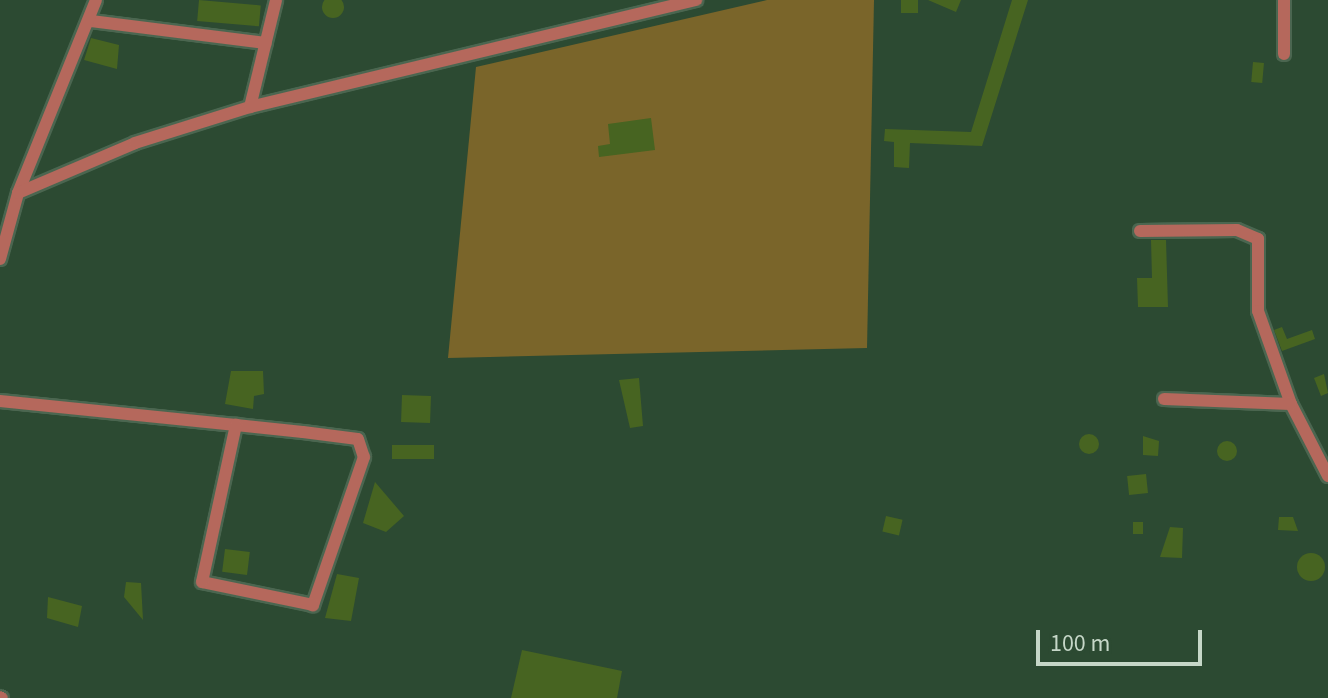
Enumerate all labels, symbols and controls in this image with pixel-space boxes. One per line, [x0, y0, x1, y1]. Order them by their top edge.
scale bar [1040, 614, 1206, 664]
text: 100 m [1050, 626, 1110, 661]

